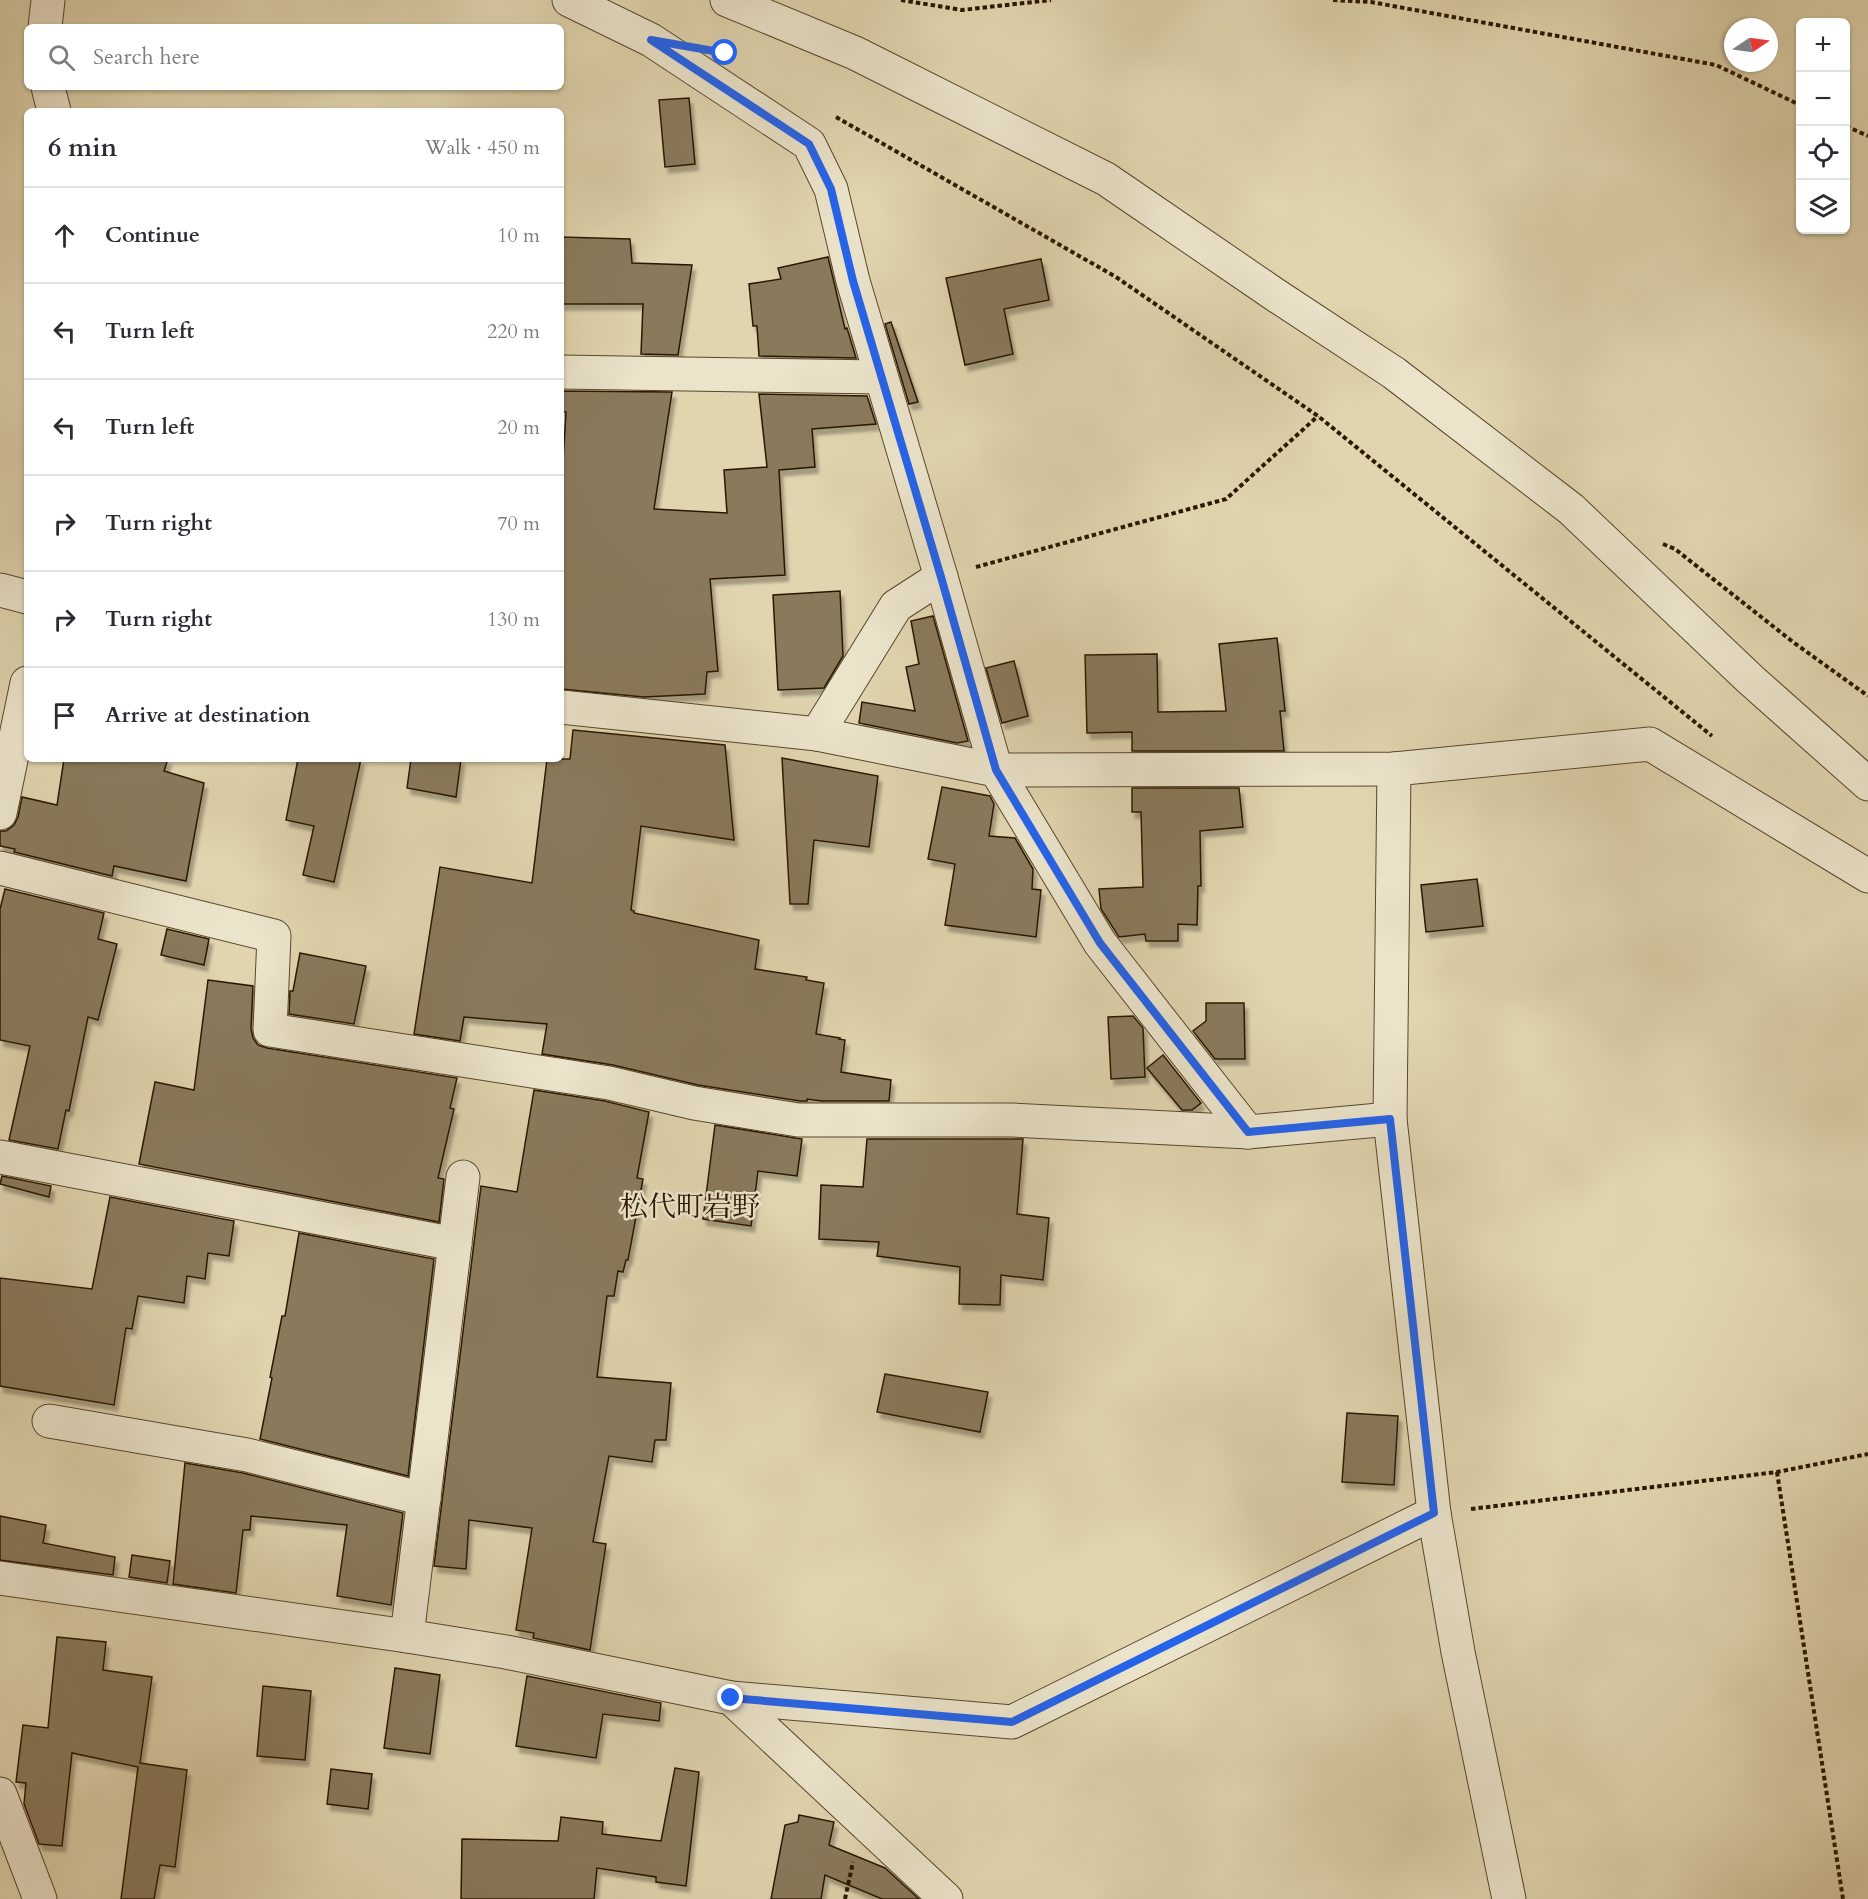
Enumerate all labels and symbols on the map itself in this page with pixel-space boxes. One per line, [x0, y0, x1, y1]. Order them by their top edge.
north arrow [1724, 18, 1778, 72]
route start [711, 39, 737, 65]
district label: 松代町岩野 [620, 1188, 760, 1226]
route end [717, 1684, 743, 1710]

